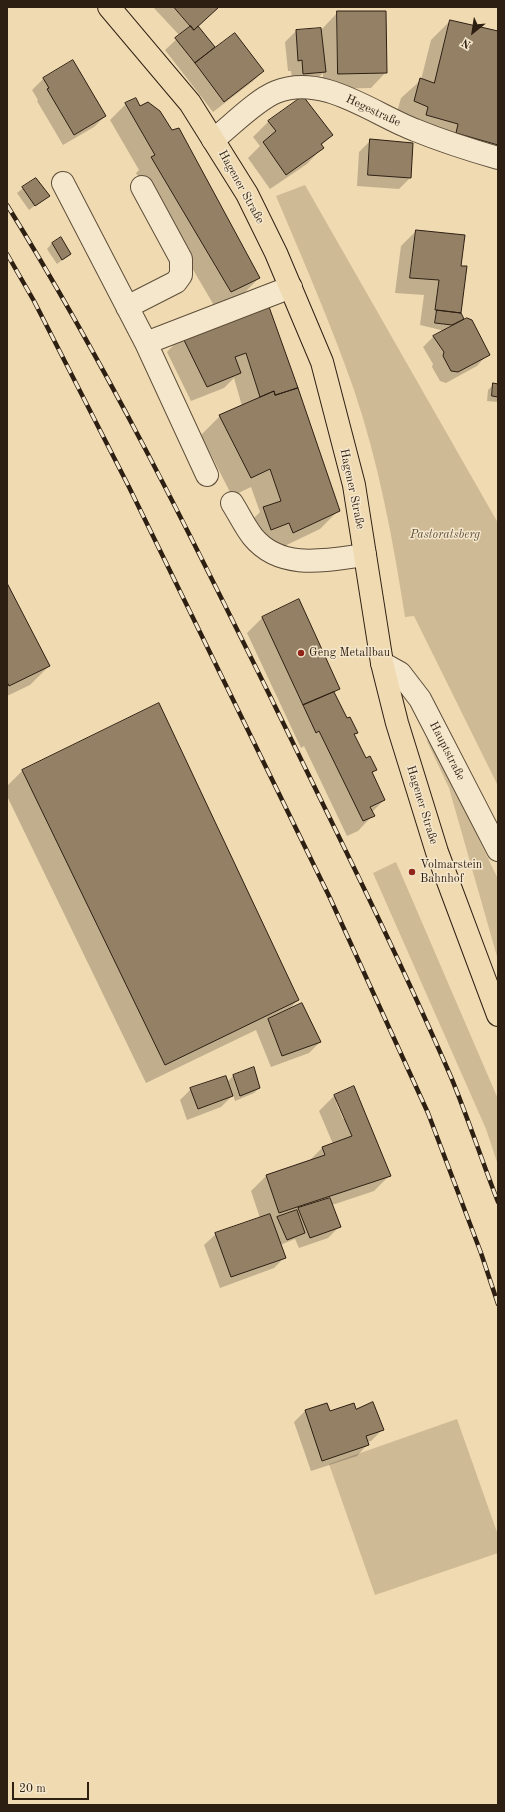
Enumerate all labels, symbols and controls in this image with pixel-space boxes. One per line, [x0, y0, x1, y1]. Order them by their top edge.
north arrow [453, 12, 493, 52]
text: N [460, 36, 473, 50]
street label: Hegestraße [343, 92, 403, 130]
street label: Hagener Straße [215, 148, 267, 226]
street label: Hagener Straße [336, 447, 368, 531]
park label: Pastoratsberg [410, 528, 480, 542]
place label: Geng Metallbau [309, 646, 390, 660]
marker: Geng Metallbau [296, 648, 306, 658]
street label: Hauptstraße [426, 719, 468, 783]
street label: Hagener Straße [403, 764, 441, 846]
place label: Volmarstein Bahnhof [420, 858, 482, 886]
marker: Volmarstein Bahnhof [407, 867, 417, 877]
scale bar [14, 1774, 91, 1800]
text: 20 m [19, 1783, 46, 1795]

